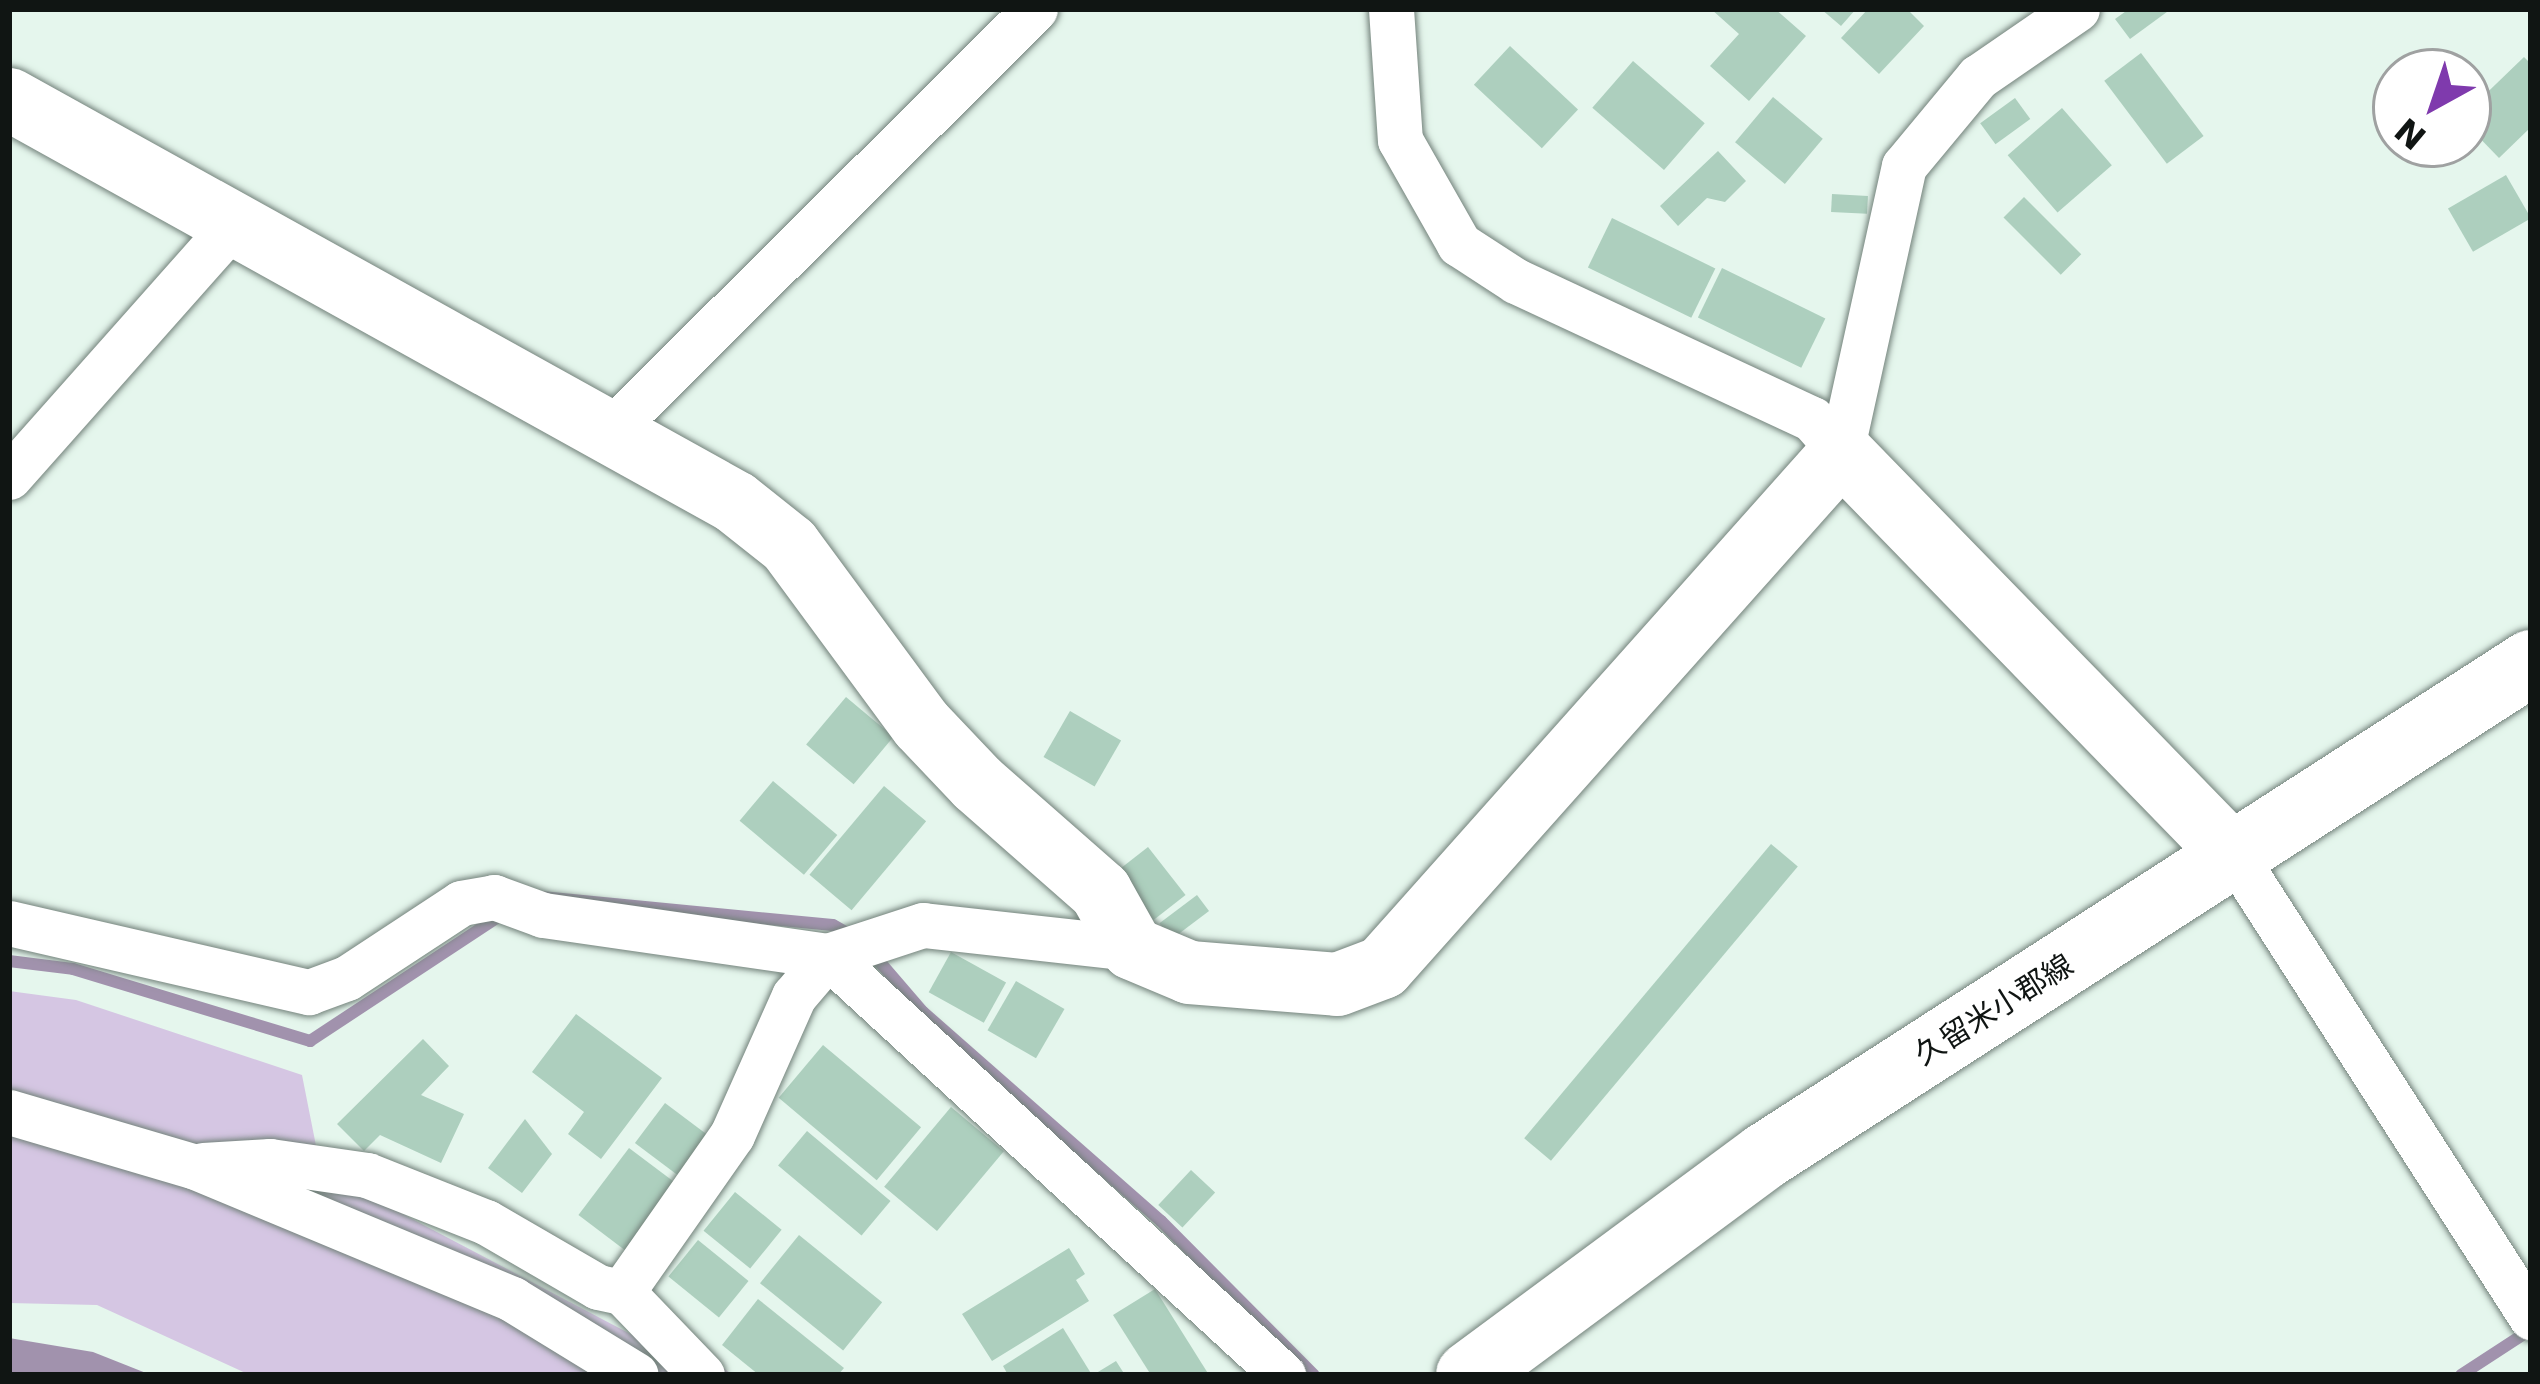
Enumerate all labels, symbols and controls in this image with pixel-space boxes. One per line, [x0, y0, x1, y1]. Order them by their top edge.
north arrow [2372, 48, 2492, 168]
text: N [2387, 110, 2434, 157]
street label: 久留米小郡線 [1908, 947, 2080, 1073]

